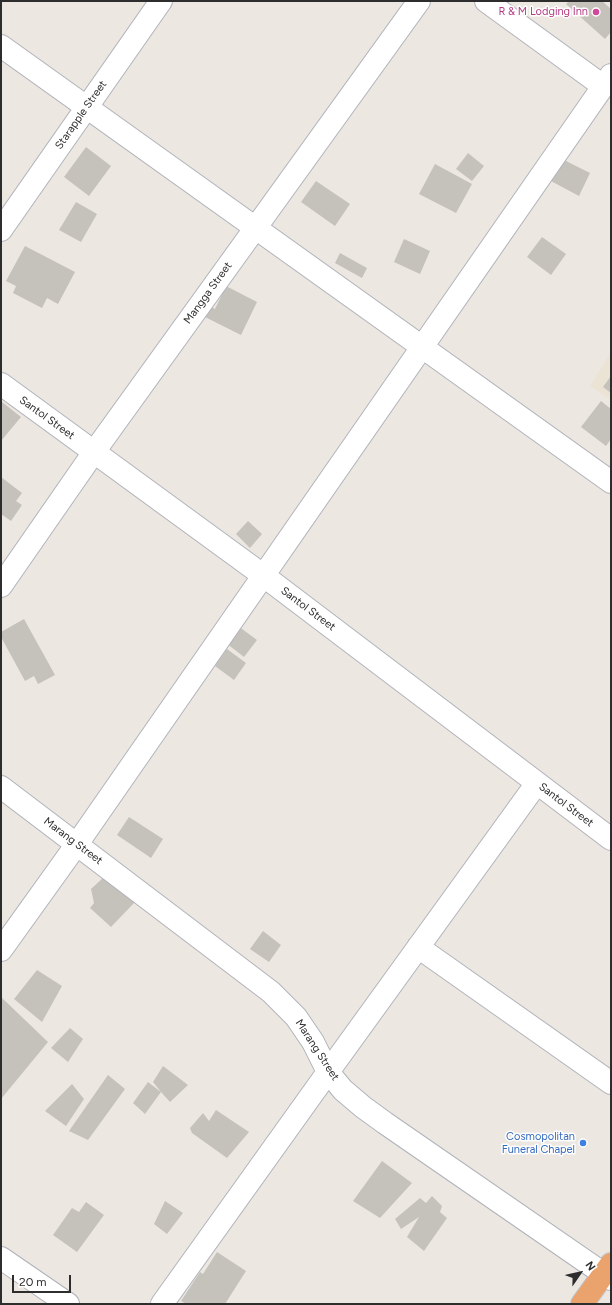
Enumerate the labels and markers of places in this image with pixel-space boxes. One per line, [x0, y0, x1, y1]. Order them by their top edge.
place label: R & M Lodging Inn [498, 5, 588, 19]
marker: R & M Lodging Inn [591, 7, 601, 17]
place label: Cosmopolitan Funeral Chapel [502, 1130, 575, 1156]
marker: Cosmopolitan Funeral Chapel [578, 1138, 588, 1148]

